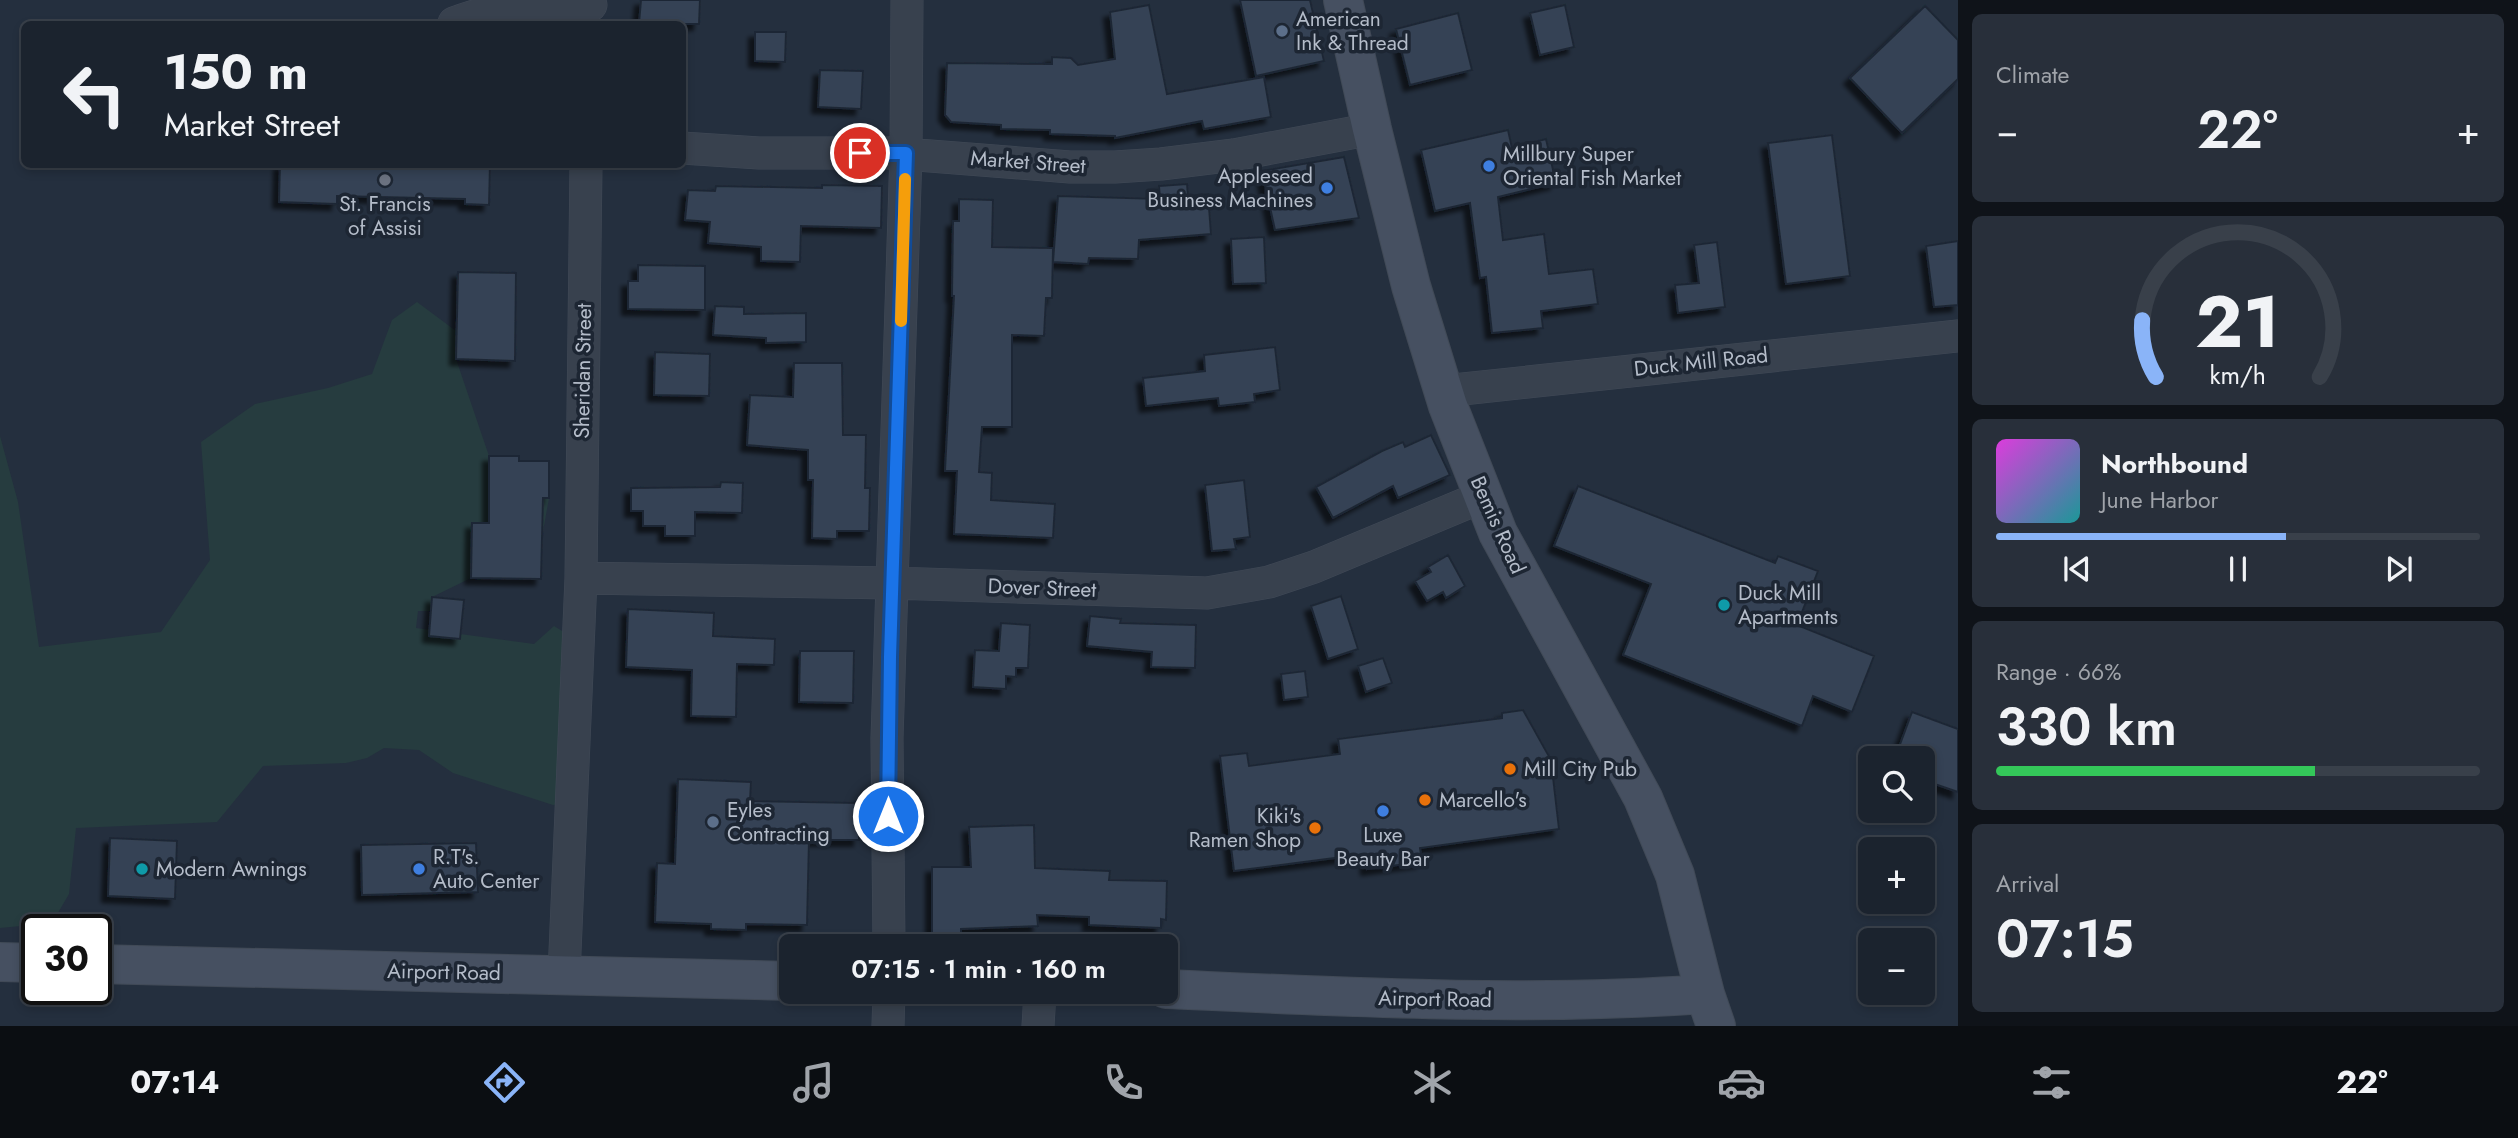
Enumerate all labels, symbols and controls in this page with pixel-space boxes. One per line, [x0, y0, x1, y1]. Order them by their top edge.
place label: American Ink & Thread [1296, 4, 1409, 58]
marker: American Ink & Thread [1274, 23, 1290, 39]
text: 150 m [164, 37, 308, 107]
icon: left [49, 49, 140, 140]
text: Climate [1996, 58, 2069, 92]
text: 22° [2197, 92, 2278, 168]
text: Market Street [164, 102, 340, 148]
text: − [1996, 103, 2018, 158]
text: + [2457, 103, 2480, 158]
pin [830, 123, 890, 183]
icon: arrive [841, 134, 879, 172]
place label: Millbury Super Oriental Fish Market [1503, 139, 1681, 193]
street label: Market Street [969, 143, 1087, 181]
marker: Millbury Super Oriental Fish Market [1481, 158, 1497, 174]
place label: Appleseed Business Machines [1147, 161, 1313, 215]
marker: St. Francis of Assisi [377, 172, 393, 188]
marker: Appleseed Business Machines [1319, 180, 1335, 196]
place label: St. Francis of Assisi [339, 189, 431, 243]
text: 21 [2196, 269, 2280, 374]
street label: Sheridan Street [567, 303, 599, 439]
street label: Duck Mill Road [1632, 340, 1770, 384]
text: km/h [2210, 356, 2266, 392]
text: Northbound [2101, 445, 2248, 483]
street label: Bemis Road [1463, 471, 1533, 579]
text: June Harbor [2101, 483, 2218, 517]
icon: previous [2058, 550, 2096, 588]
icon: pause [2219, 550, 2257, 588]
icon: next [2380, 550, 2418, 588]
street label: Dover Street [987, 571, 1097, 605]
place label: Duck Mill Apartments [1738, 578, 1838, 632]
marker: Duck Mill Apartments [1716, 597, 1732, 613]
text: Range · 66% [1996, 655, 2121, 689]
text: 330 km [1996, 689, 2177, 765]
map controls [1858, 746, 1935, 1005]
button: search [1858, 746, 1935, 823]
place label: Mill City Pub [1524, 754, 1637, 784]
marker: Mill City Pub [1502, 761, 1518, 777]
position arrow [851, 779, 925, 853]
place label: Marcello's [1439, 785, 1527, 815]
marker: Marcello's [1417, 792, 1433, 808]
place label: Eyles Contracting [727, 795, 830, 849]
place label: Kiki's Ramen Shop [1189, 801, 1301, 855]
marker: Luxe Beauty Bar [1375, 803, 1391, 819]
marker: Eyles Contracting [705, 814, 721, 830]
marker: Kiki's Ramen Shop [1307, 820, 1323, 836]
place label: Luxe Beauty Bar [1336, 820, 1430, 874]
button: + [1858, 837, 1935, 914]
place label: R.T's. Auto Center [433, 842, 540, 896]
place label: Modern Awnings [156, 854, 307, 884]
marker: Modern Awnings [134, 861, 150, 877]
marker: R.T's. Auto Center [411, 861, 427, 877]
text: Arrival [1996, 867, 2059, 901]
text: 07:15 [1996, 901, 2134, 977]
speed limit sign: 30 [21, 914, 112, 1005]
button: − [1858, 928, 1935, 1005]
text: 07:15 · 1 min · 160 m [851, 950, 1106, 988]
street label: Airport Road [387, 956, 501, 988]
street label: Airport Road [1378, 983, 1492, 1015]
icon: directions [480, 1058, 529, 1107]
icon: music [789, 1058, 838, 1107]
icon: phone [1099, 1058, 1148, 1107]
icon: climate [1408, 1058, 1457, 1107]
icon: car [1717, 1058, 1766, 1107]
icon: filters [2027, 1058, 2076, 1107]
text: 07:14 [130, 1059, 220, 1105]
text: 22° [2336, 1059, 2388, 1105]

